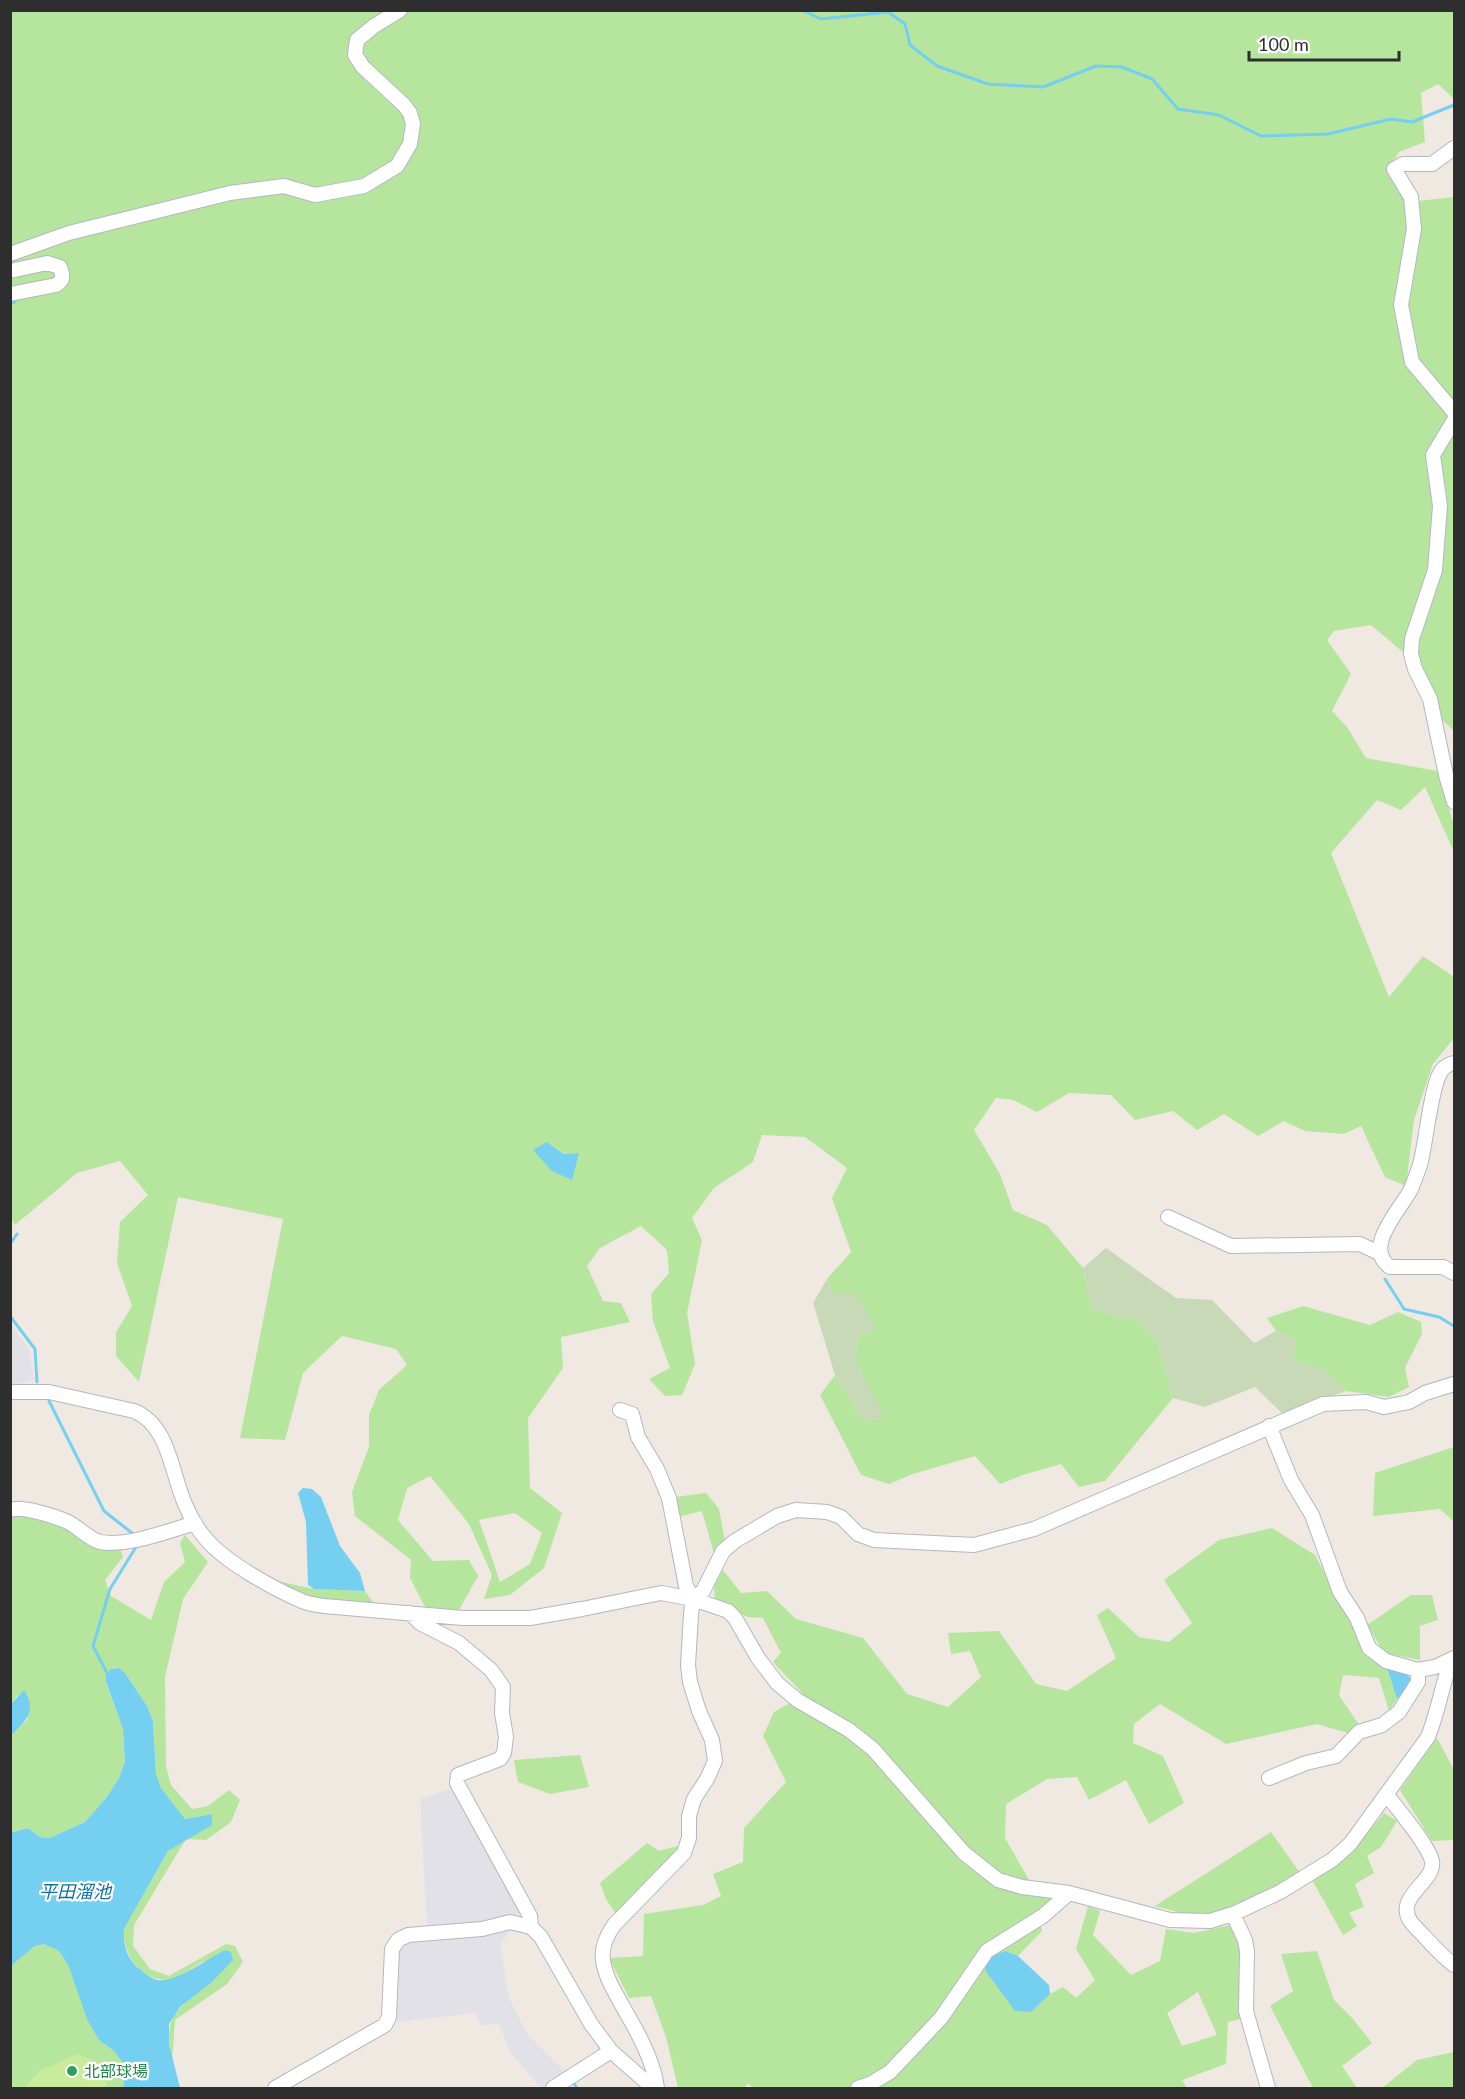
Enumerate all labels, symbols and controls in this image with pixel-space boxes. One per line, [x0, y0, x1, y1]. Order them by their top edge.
scale bar [1249, 24, 1399, 62]
text: 100 m [1258, 33, 1309, 55]
water label: 平田溜池 [39, 1880, 113, 1902]
place label: 北部球場 [84, 2061, 148, 2080]
marker: 北部球場 [65, 2064, 79, 2078]

